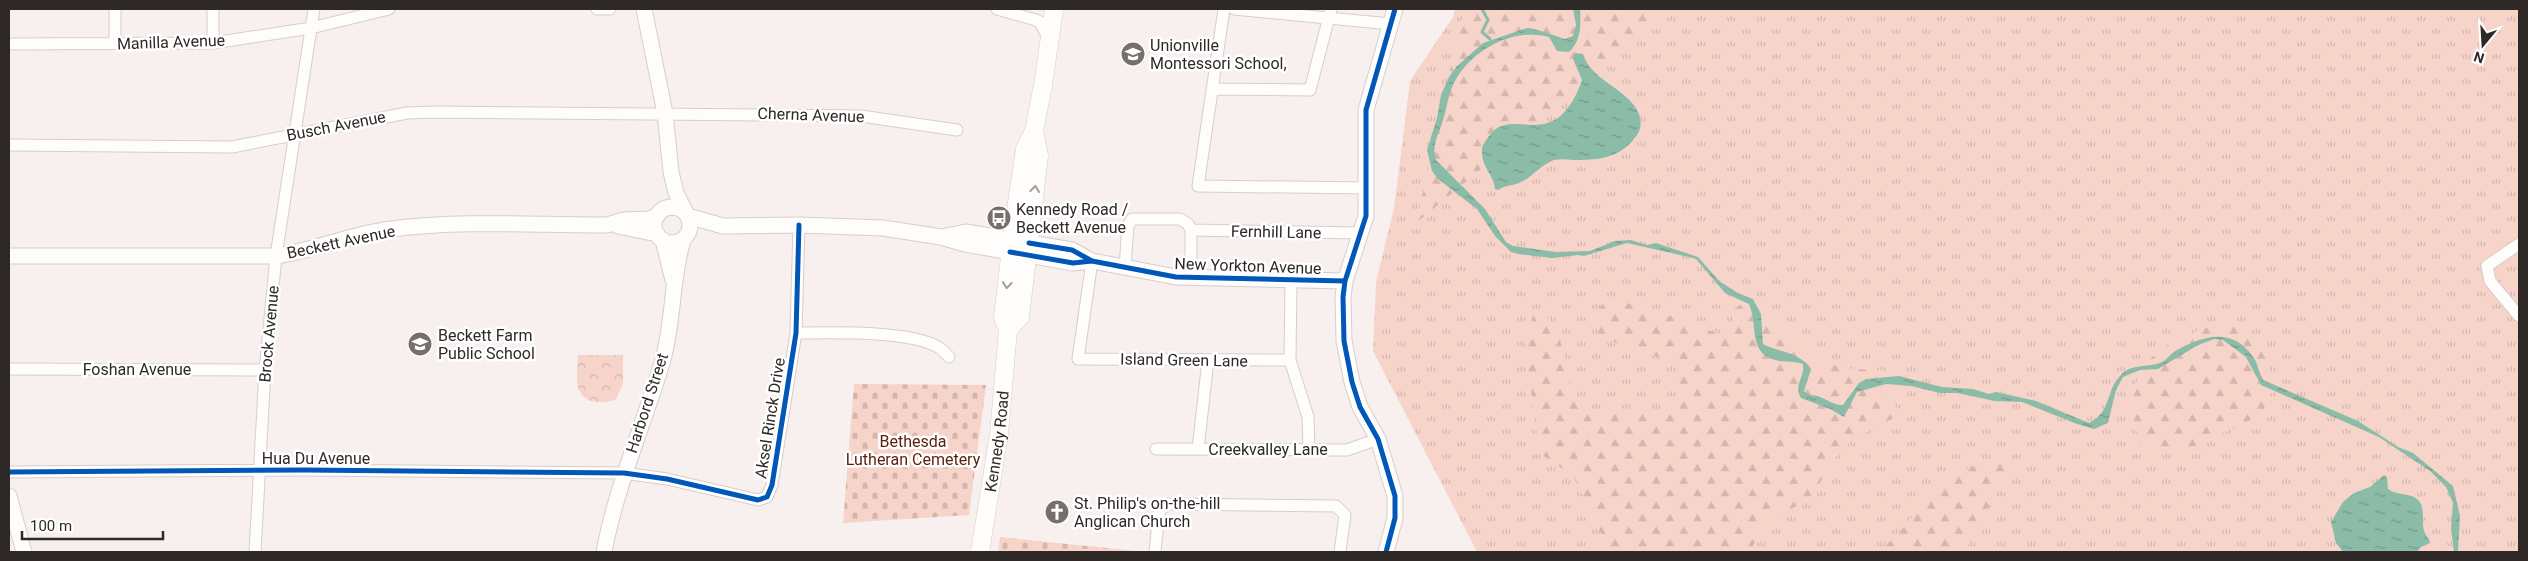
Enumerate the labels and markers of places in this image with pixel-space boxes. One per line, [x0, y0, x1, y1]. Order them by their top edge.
place label: Unionville Montessori School, [1150, 36, 1287, 73]
school or university icon: Unionville Montessori School, [1120, 41, 1146, 67]
place label: Kennedy Road / Beckett Avenue [1016, 200, 1129, 237]
bus stop icon: Kennedy Road / Beckett Avenue [986, 205, 1012, 231]
place label: Beckett Farm Public School [438, 326, 535, 363]
school or university icon: Beckett Farm Public School [407, 331, 433, 357]
place label: St. Philip's on-the-hill Anglican Church [1074, 494, 1220, 531]
church icon: St. Philip's on-the-hill Anglican Church [1044, 499, 1070, 525]

